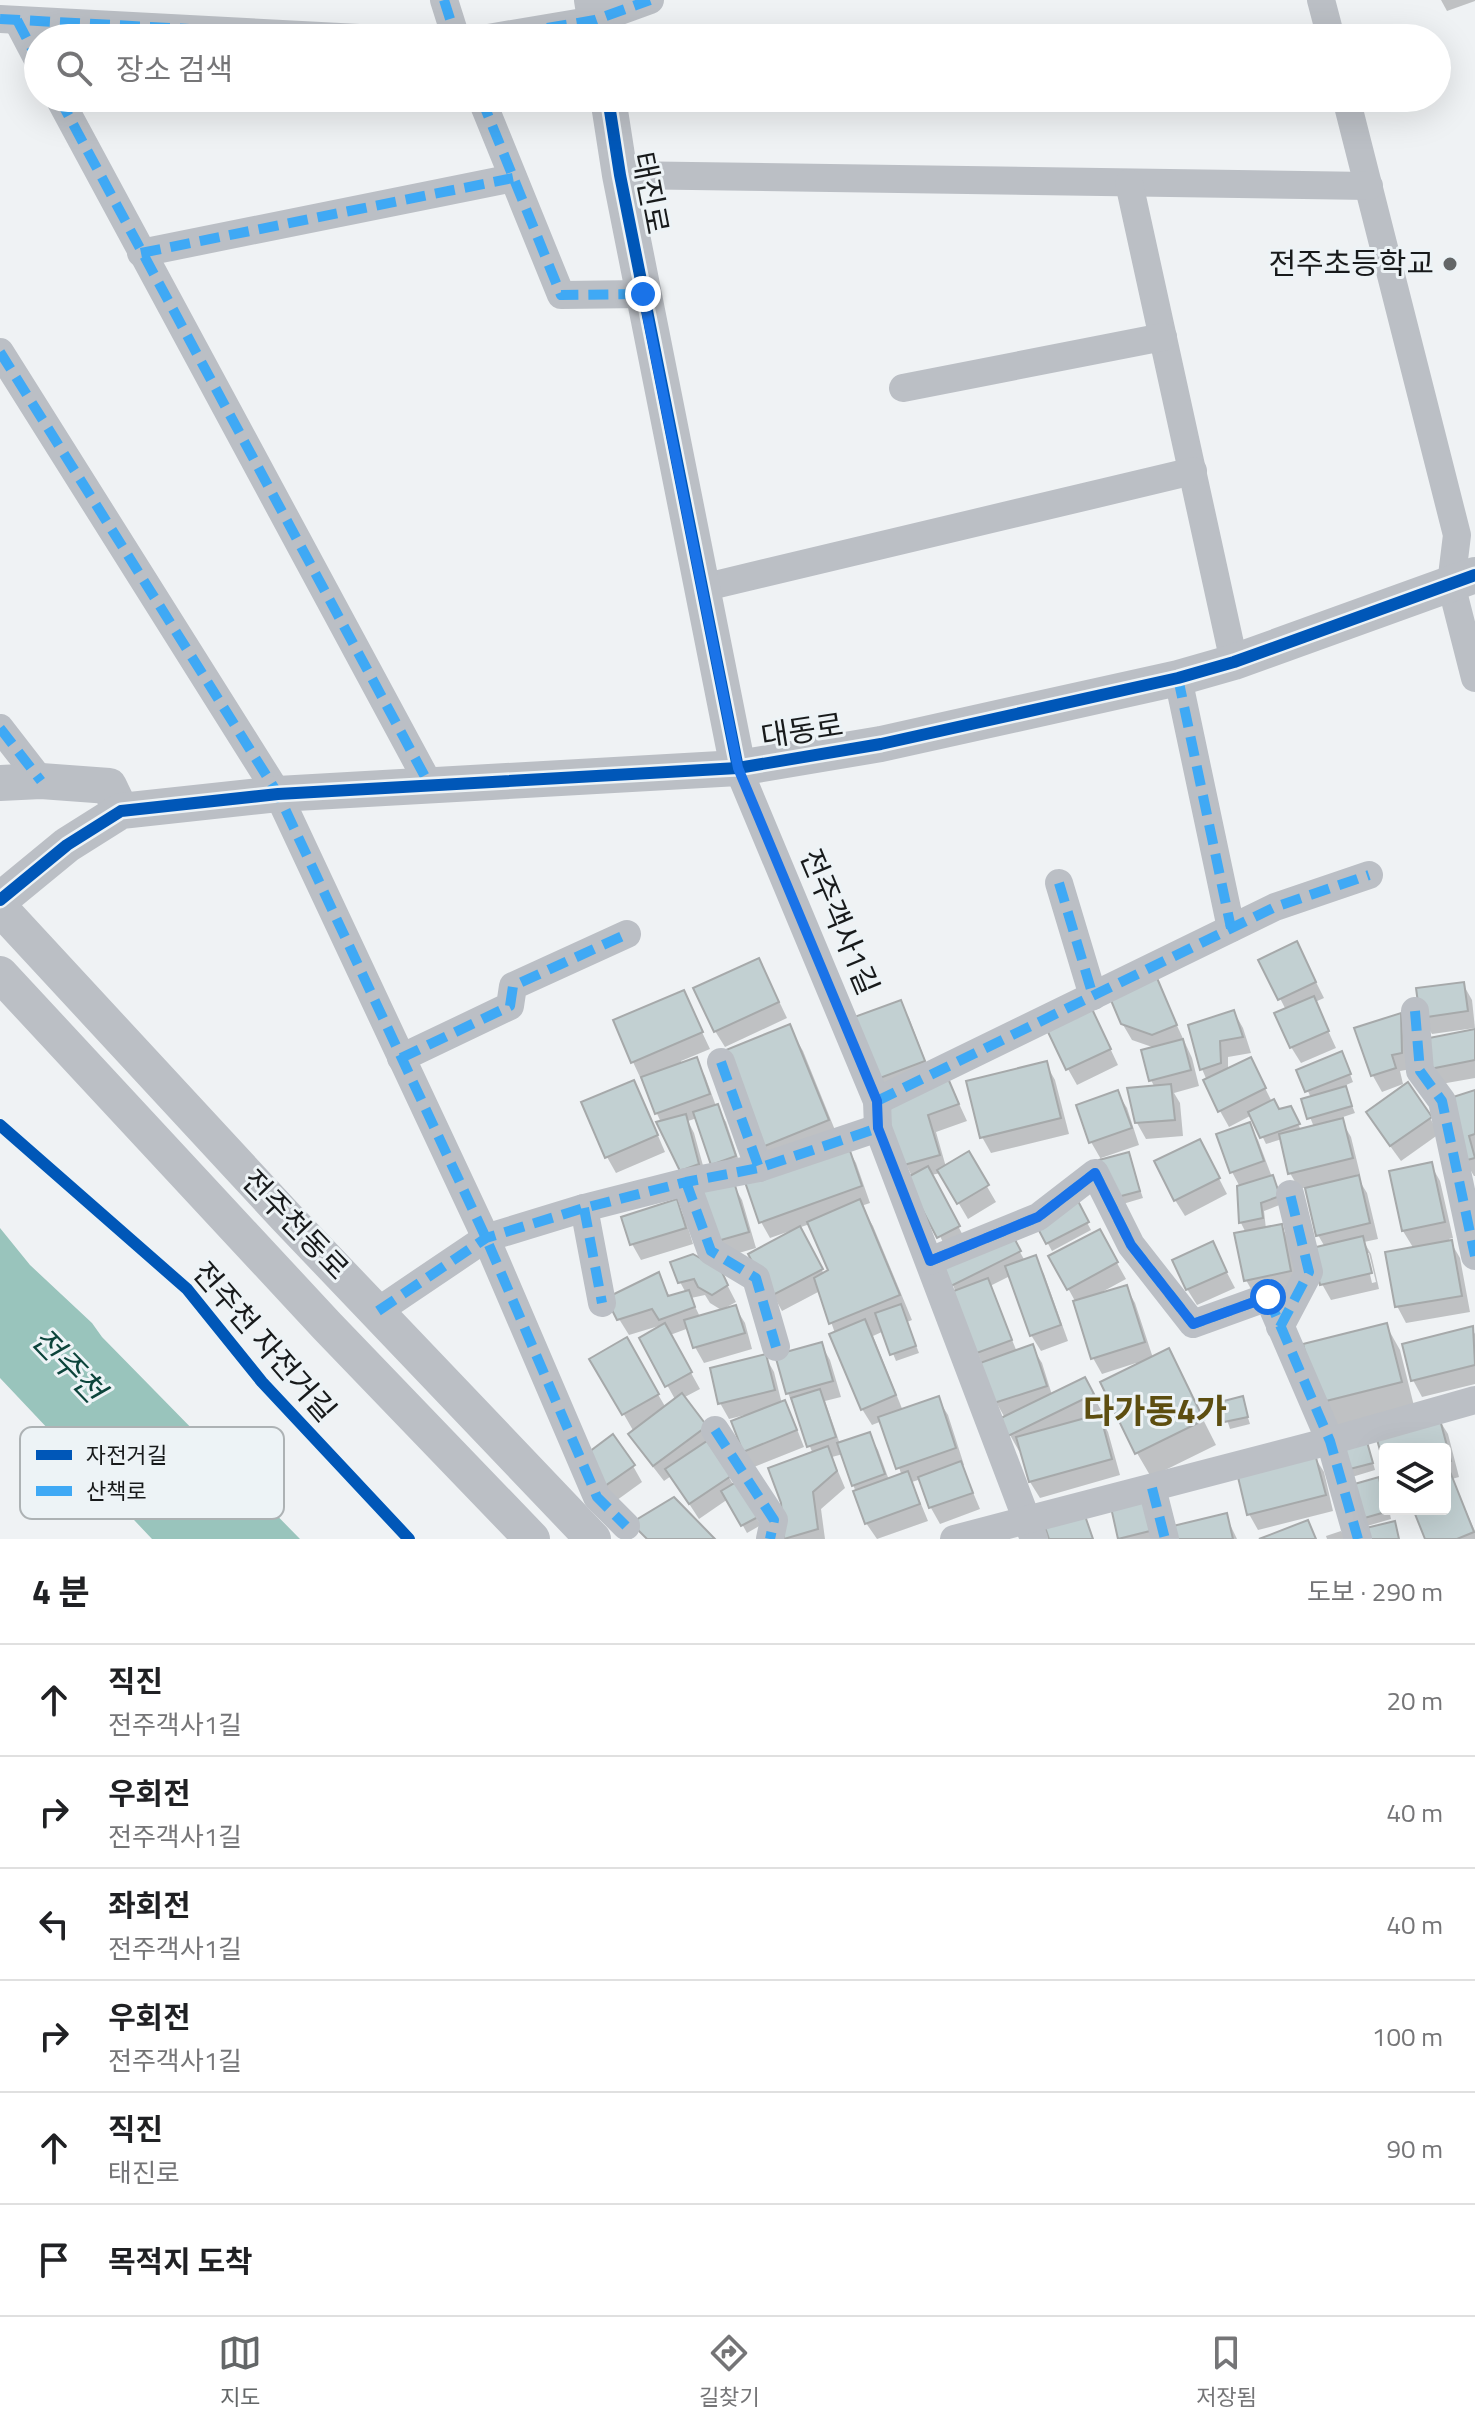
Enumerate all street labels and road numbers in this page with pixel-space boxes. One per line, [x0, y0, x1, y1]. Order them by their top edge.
street label: 태진로 [621, 148, 681, 238]
street label: 대동로 [757, 701, 846, 759]
street label: 전주객사1길 [789, 841, 891, 1002]
street label: 전주천동로 [231, 1159, 360, 1290]
street label: 전주천 자전거길 [182, 1251, 348, 1432]

